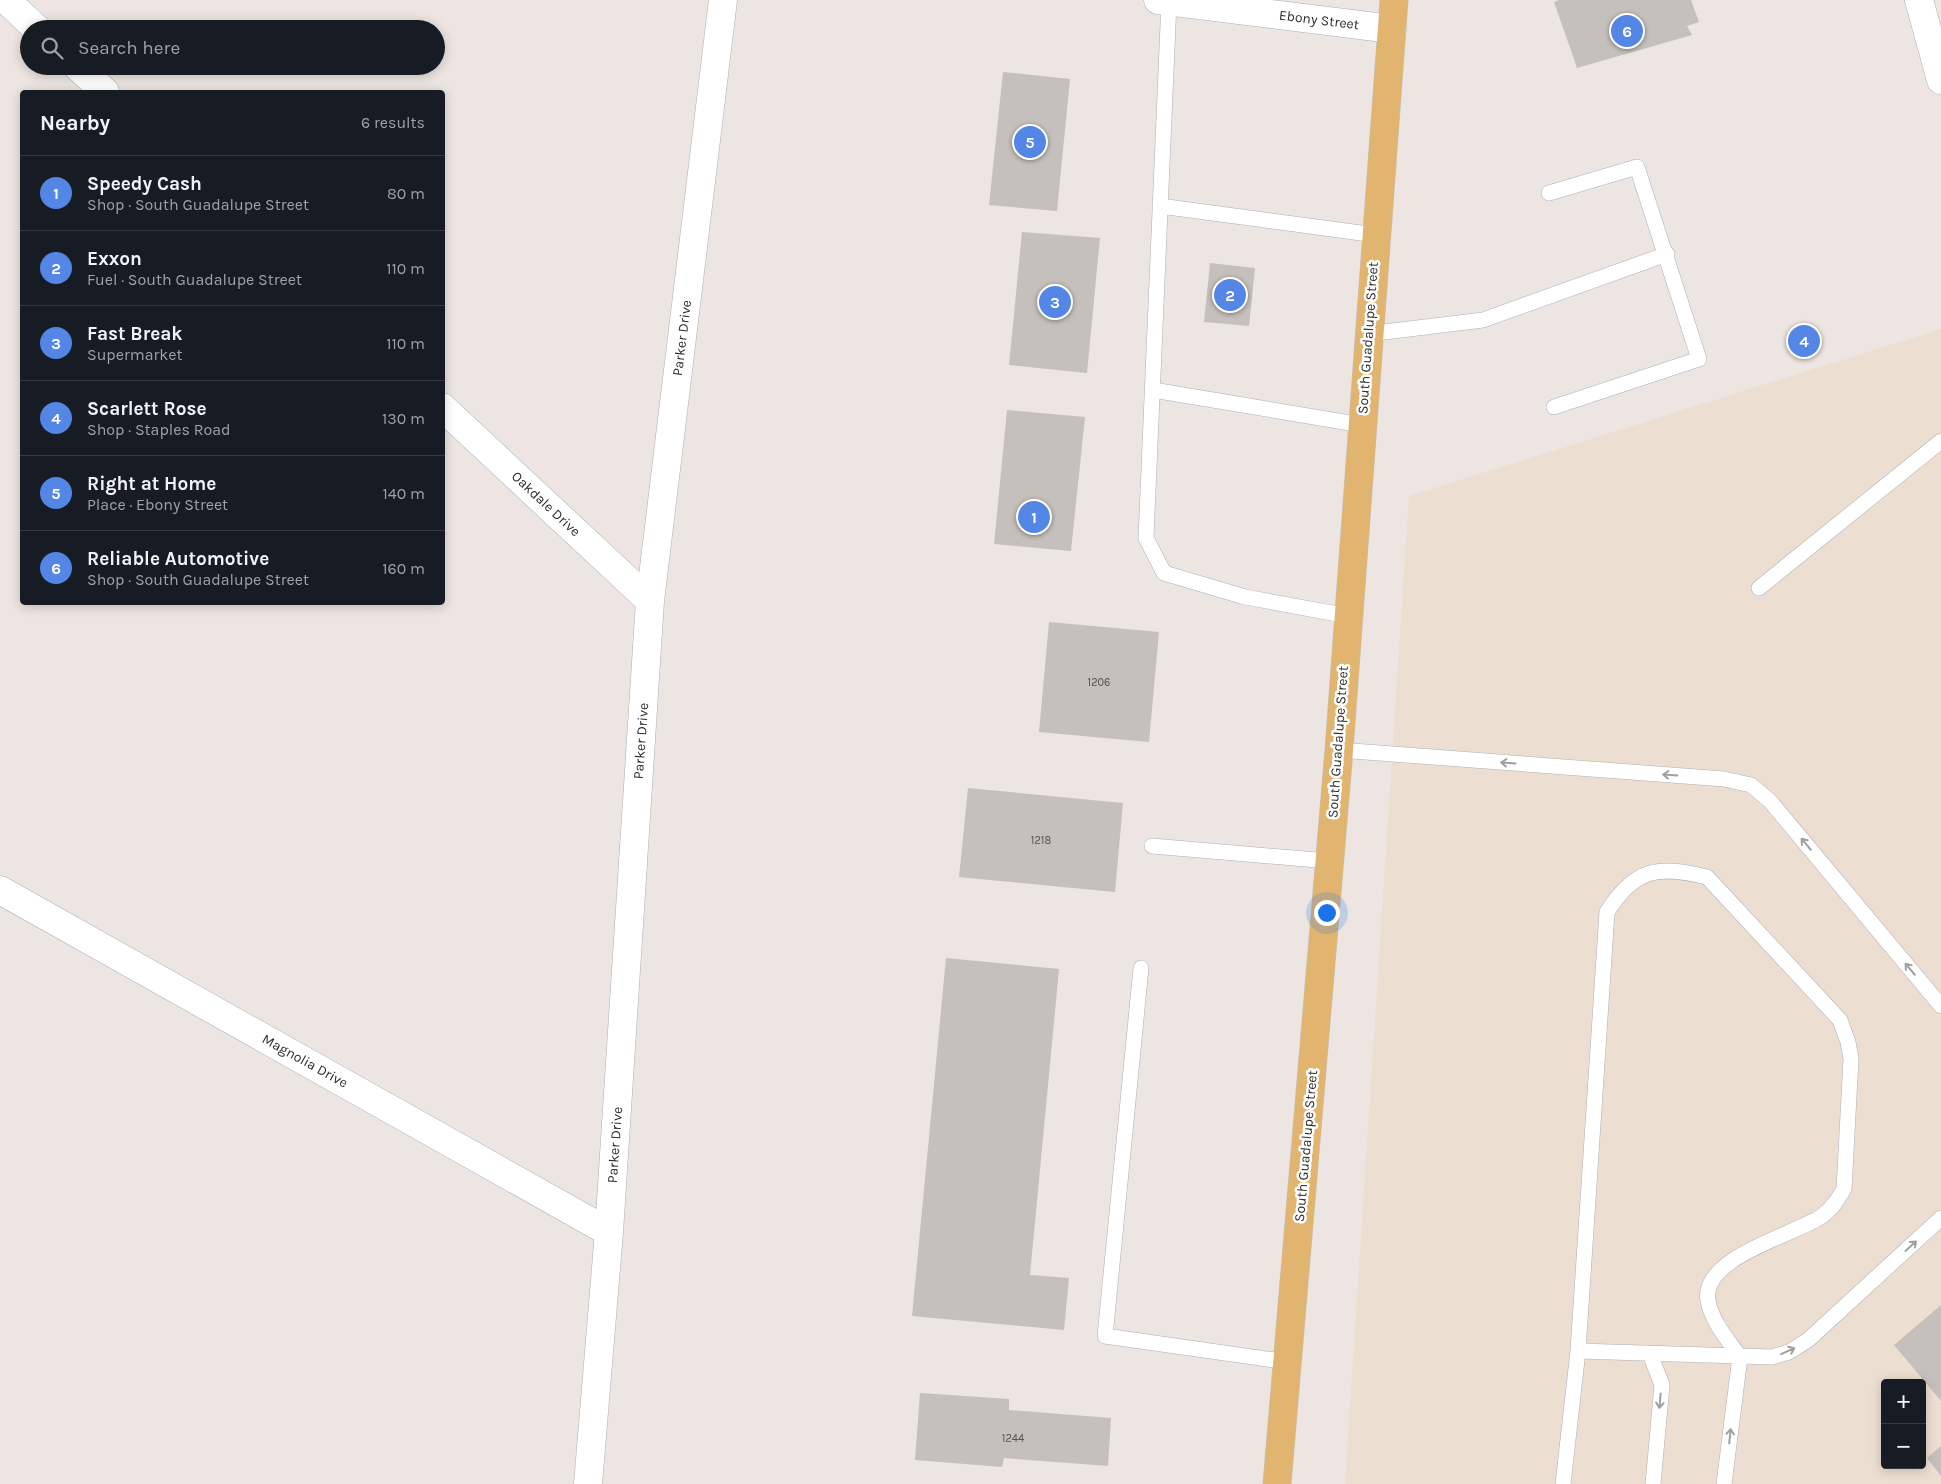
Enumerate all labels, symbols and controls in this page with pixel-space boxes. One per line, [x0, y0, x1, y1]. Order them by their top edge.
street label: Ebony Street [1278, 7, 1360, 33]
pin: 6 [1611, 12, 1643, 50]
search box [20, 20, 445, 75]
icon: search [38, 34, 66, 62]
text: Search here [78, 37, 180, 59]
text: Nearby [40, 111, 110, 135]
text: 6 results [361, 113, 425, 132]
pin: 5 [1014, 123, 1046, 161]
text: Speedy Cash [87, 173, 202, 195]
text: 1 [53, 184, 59, 203]
text: 80 m [387, 184, 425, 203]
text: Shop · South Guadalupe Street [87, 195, 309, 214]
text: Exxon [87, 248, 142, 270]
text: 2 [51, 259, 61, 278]
text: 110 m [386, 259, 425, 278]
street label: South Guadalupe Street [1354, 261, 1382, 415]
text: Fuel · South Guadalupe Street [87, 270, 302, 289]
pin: 2 [1214, 276, 1246, 314]
pin: 3 [1039, 283, 1071, 321]
street label: Parker Drive [669, 299, 695, 377]
pin: 4 [1788, 322, 1820, 360]
text: Fast Break [87, 323, 183, 345]
text: 3 [51, 334, 61, 353]
text: 110 m [386, 334, 425, 353]
text: Supermarket [87, 345, 183, 364]
text: Scarlett Rose [87, 398, 206, 420]
text: 4 [51, 409, 61, 428]
text: 130 m [382, 409, 425, 428]
text: Shop · Staples Road [87, 420, 230, 439]
street label: Oakdale Drive [508, 468, 584, 540]
text: Right at Home [87, 473, 216, 495]
text: 5 [51, 484, 61, 503]
text: 140 m [383, 484, 425, 503]
text: Place · Ebony Street [87, 495, 228, 514]
pin: 1 [1018, 498, 1050, 536]
text: Reliable Automotive [87, 548, 269, 570]
text: 6 [51, 559, 61, 578]
text: 160 m [382, 559, 425, 578]
text: Shop · South Guadalupe Street [87, 570, 309, 589]
street label: South Guadalupe Street [1324, 665, 1352, 819]
house number: 1206 [1088, 676, 1110, 689]
street label: Parker Drive [630, 702, 652, 780]
one-way arrow [1500, 758, 1516, 768]
one-way arrow [1662, 771, 1678, 780]
house number: 1218 [1031, 834, 1051, 847]
one-way arrow [1800, 838, 1811, 851]
your location [1314, 900, 1340, 926]
one-way arrow [1904, 963, 1915, 976]
street label: Magnolia Drive [259, 1030, 351, 1092]
street label: South Guadalupe Street [1291, 1069, 1321, 1223]
street label: Parker Drive [604, 1106, 626, 1184]
one-way arrow [1905, 1240, 1917, 1252]
one-way arrow [1780, 1346, 1795, 1356]
map controls [1881, 1379, 1926, 1469]
button: + [1881, 1379, 1926, 1424]
one-way arrow [1656, 1392, 1665, 1408]
button: − [1881, 1424, 1926, 1469]
one-way arrow [1725, 1428, 1735, 1444]
house number: 1244 [1002, 1432, 1024, 1445]

